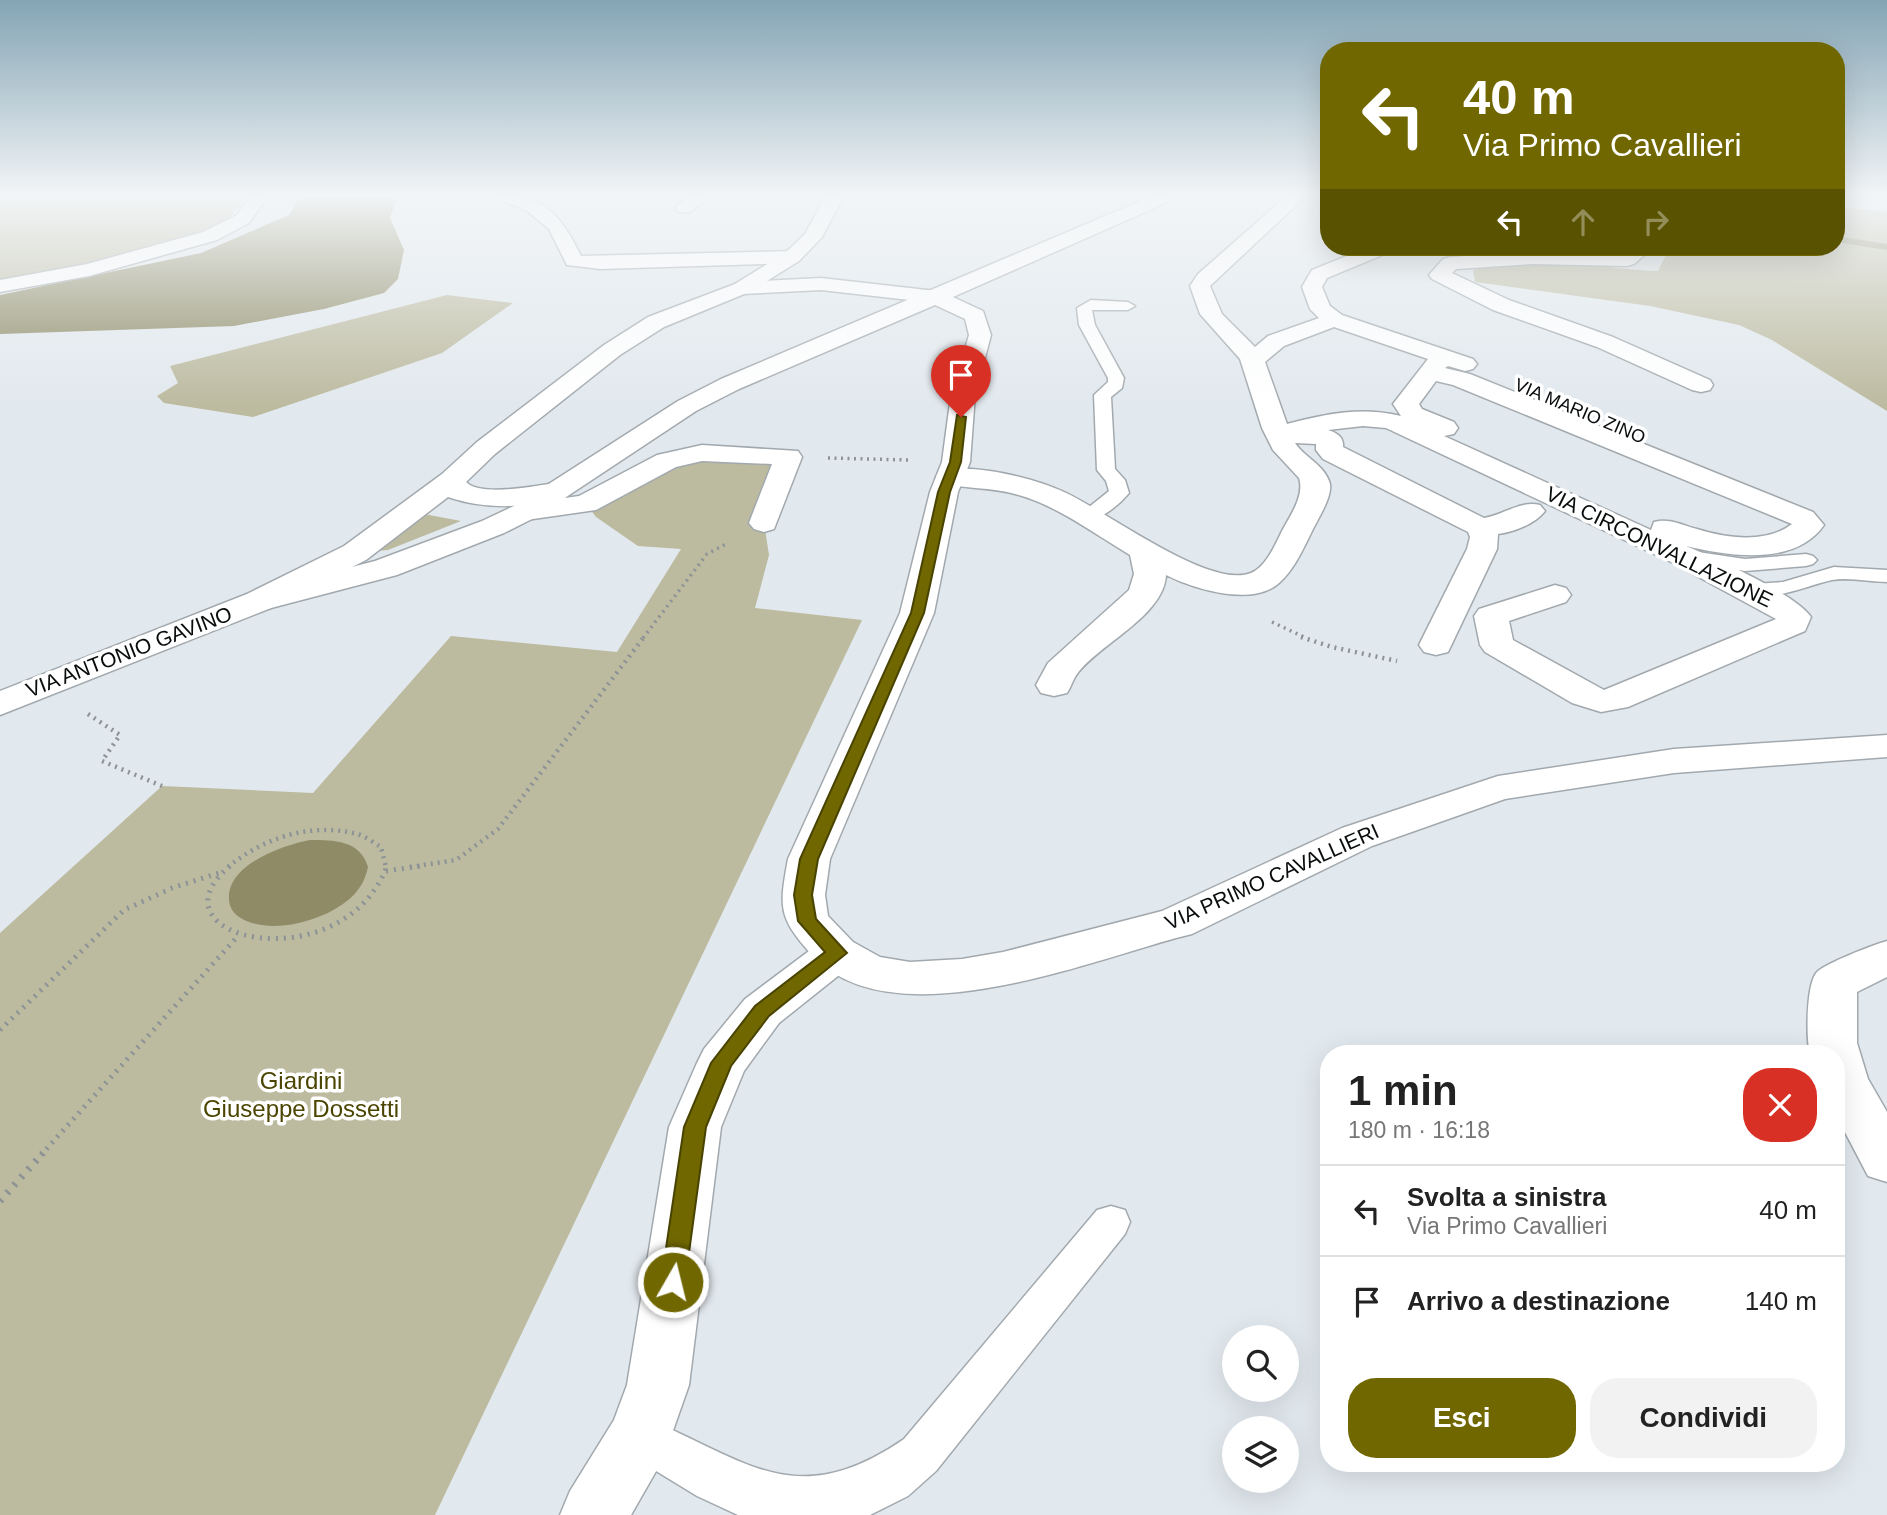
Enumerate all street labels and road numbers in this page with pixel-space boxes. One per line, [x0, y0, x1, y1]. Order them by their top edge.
street label: VIA MARIO ZINO [1512, 374, 1648, 448]
street label: VIA CIRCONVALLAZIONE [1542, 482, 1776, 612]
street label: VIA ANTONIO GAVINO [23, 602, 235, 701]
street label: VIA PRIMO CAVALLIERI [1161, 819, 1382, 934]

